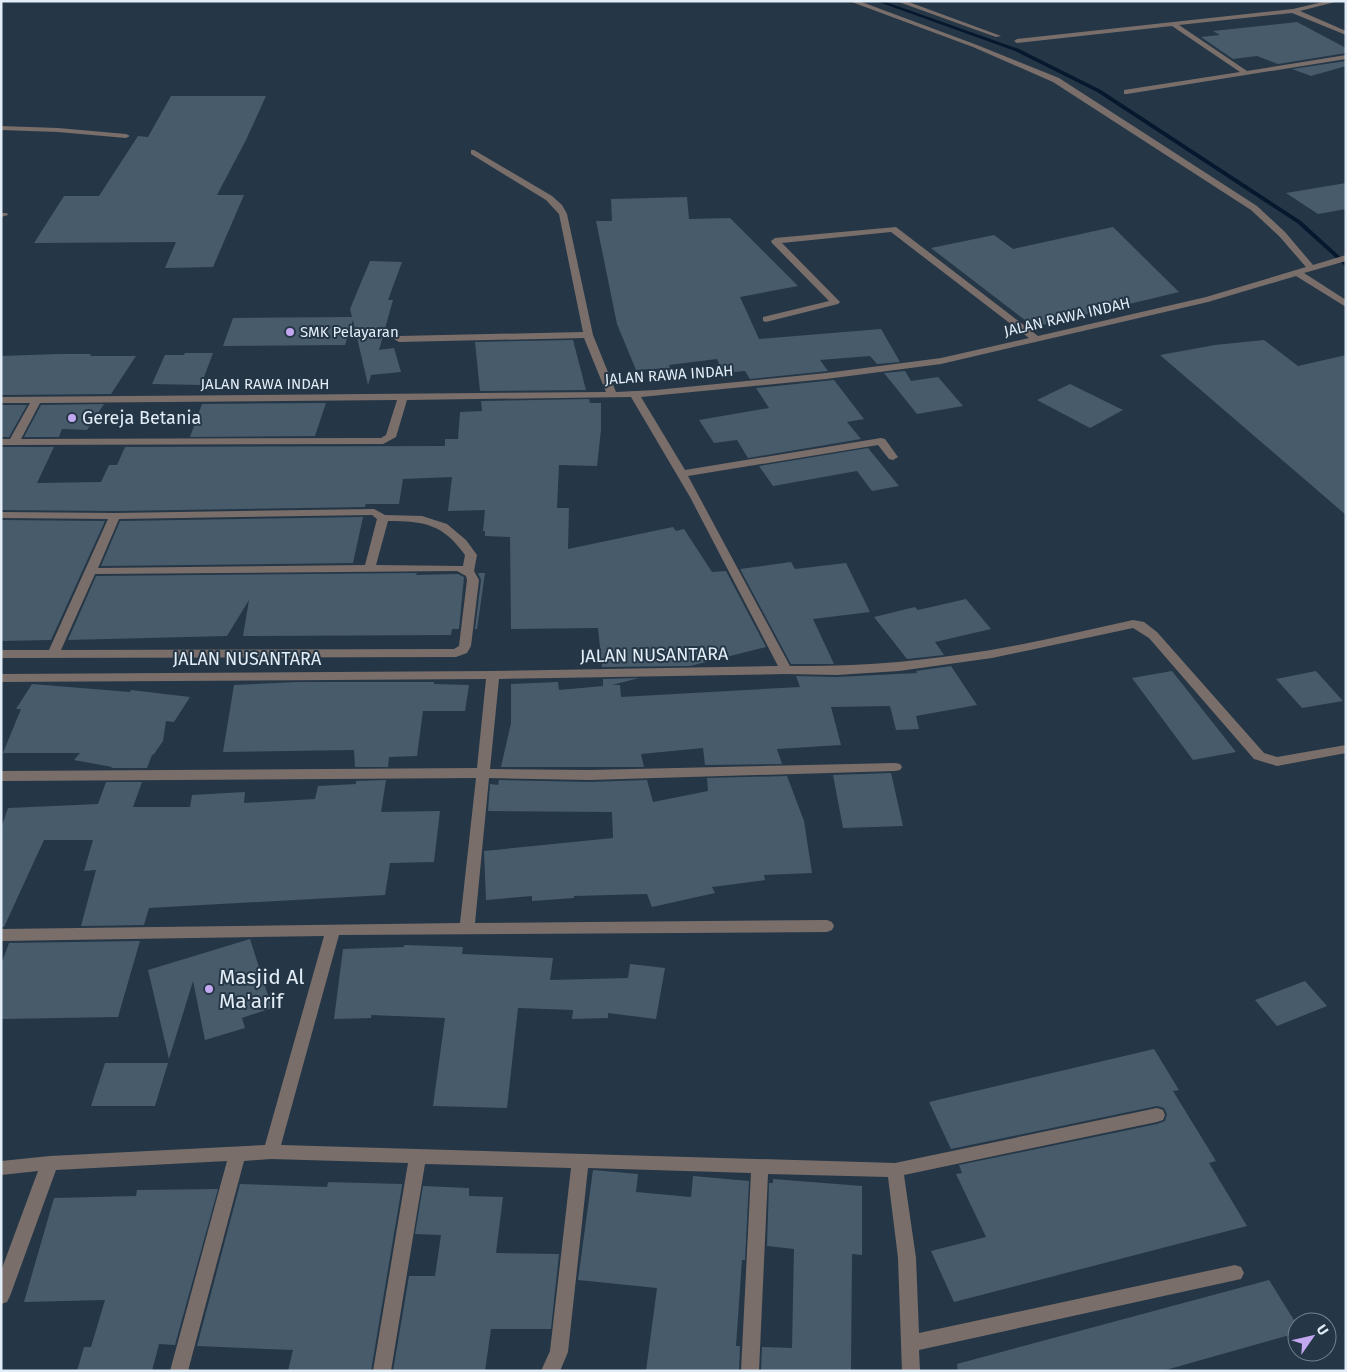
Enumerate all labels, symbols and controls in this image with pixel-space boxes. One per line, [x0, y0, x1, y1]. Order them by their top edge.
street label: JALAN RAWA INDAH [1002, 294, 1132, 340]
place label: SMK Pelayaran [300, 323, 399, 341]
marker: SMK Pelayaran [284, 326, 296, 338]
street label: JALAN RAWA INDAH [604, 362, 734, 388]
street label: JALAN RAWA INDAH [200, 375, 330, 393]
place label: Gereja Betania [82, 407, 201, 429]
marker: Gereja Betania [66, 412, 78, 424]
street label: JALAN NUSANTARA [580, 643, 729, 667]
street label: JALAN NUSANTARA [173, 648, 322, 670]
place label: Masjid Al Ma'arif [219, 964, 304, 1014]
marker: Masjid Al Ma'arif [203, 983, 215, 995]
north arrow [1287, 1312, 1337, 1362]
text: U [1313, 1321, 1332, 1339]

